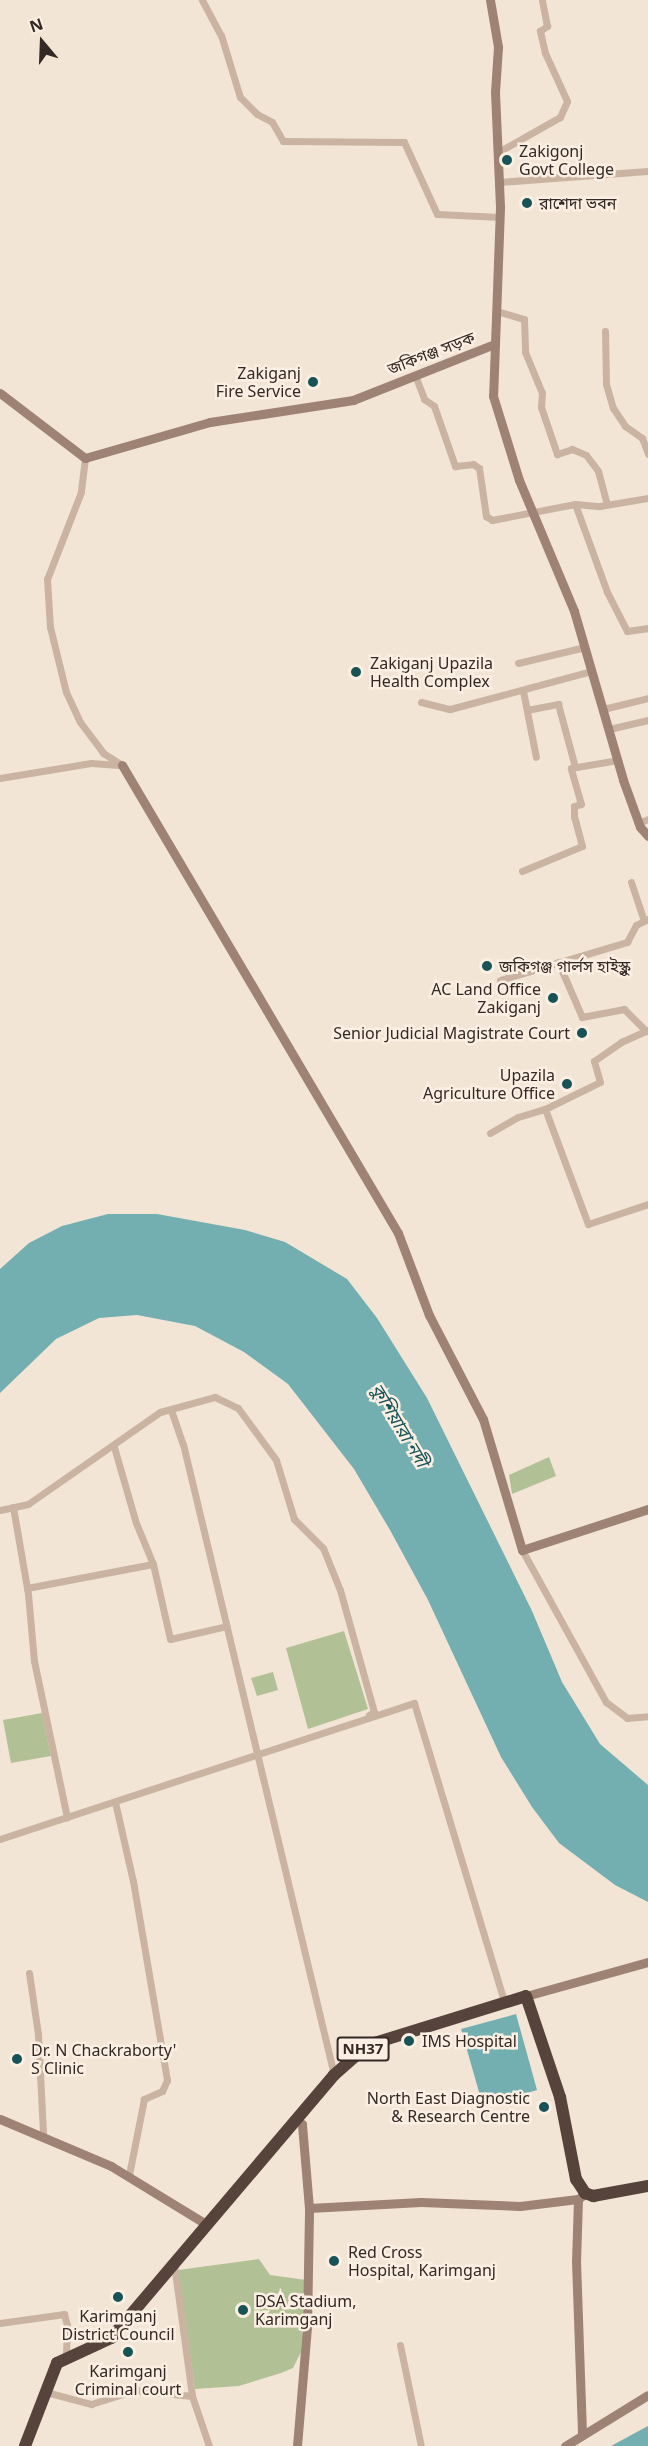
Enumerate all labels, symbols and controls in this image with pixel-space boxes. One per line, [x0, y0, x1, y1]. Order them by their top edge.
north arrow [12, 12, 72, 72]
text: N [26, 12, 46, 38]
place label: Zakigonj Govt College [519, 141, 614, 179]
marker: Zakigonj Govt College [500, 153, 514, 167]
place label: রাশেদা ভবন [539, 193, 616, 213]
marker: রাশেদা ভবন [520, 196, 534, 210]
street label: জকিগঞ্জ সড়ক [385, 328, 477, 378]
place label: Zakiganj Fire Service [216, 363, 301, 401]
marker: Zakiganj Fire Service [306, 375, 320, 389]
place label: Zakiganj Upazila Health Complex [370, 653, 493, 691]
marker: Zakiganj Upazila Health Complex [347, 663, 365, 681]
place label: জকিগঞ্জ গার্লস হাইস্কুল [499, 956, 630, 976]
marker: জকিগঞ্জ গার্লস হাইস্কুল [480, 959, 494, 973]
place label: AC Land Office Zakiganj [431, 979, 541, 1017]
marker: AC Land Office Zakiganj [546, 991, 560, 1005]
place label: Senior Judicial Magistrate Court [333, 1023, 570, 1043]
marker: Senior Judicial Magistrate Court [575, 1026, 589, 1040]
place label: Upazila Agriculture Office [423, 1065, 555, 1103]
marker: Upazila Agriculture Office [560, 1077, 574, 1091]
water label: কুশিয়ারা নদী [367, 1379, 433, 1471]
place label: IMS Hospital [422, 2031, 517, 2051]
marker: IMS Hospital [400, 2032, 418, 2050]
road number: NH37 [336, 2037, 390, 2061]
place label: Dr. N Chackraborty' S Clinic [31, 2040, 176, 2078]
marker: Dr. N Chackraborty' S Clinic [8, 2050, 26, 2068]
place label: North East Diagnostic & Research Centre [367, 2088, 530, 2126]
marker: North East Diagnostic & Research Centre [535, 2098, 553, 2116]
place label: Red Cross Hospital, Karimganj [348, 2242, 496, 2280]
marker: Red Cross Hospital, Karimganj [325, 2252, 343, 2270]
marker: Karimganj District Council [111, 2290, 125, 2304]
place label: DSA Stadium, Karimganj [255, 2291, 356, 2329]
marker: DSA Stadium, Karimganj [236, 2303, 250, 2317]
place label: Karimganj District Council [61, 2306, 175, 2344]
marker: Karimganj Criminal court [121, 2345, 135, 2359]
place label: Karimganj Criminal court [75, 2361, 181, 2399]

